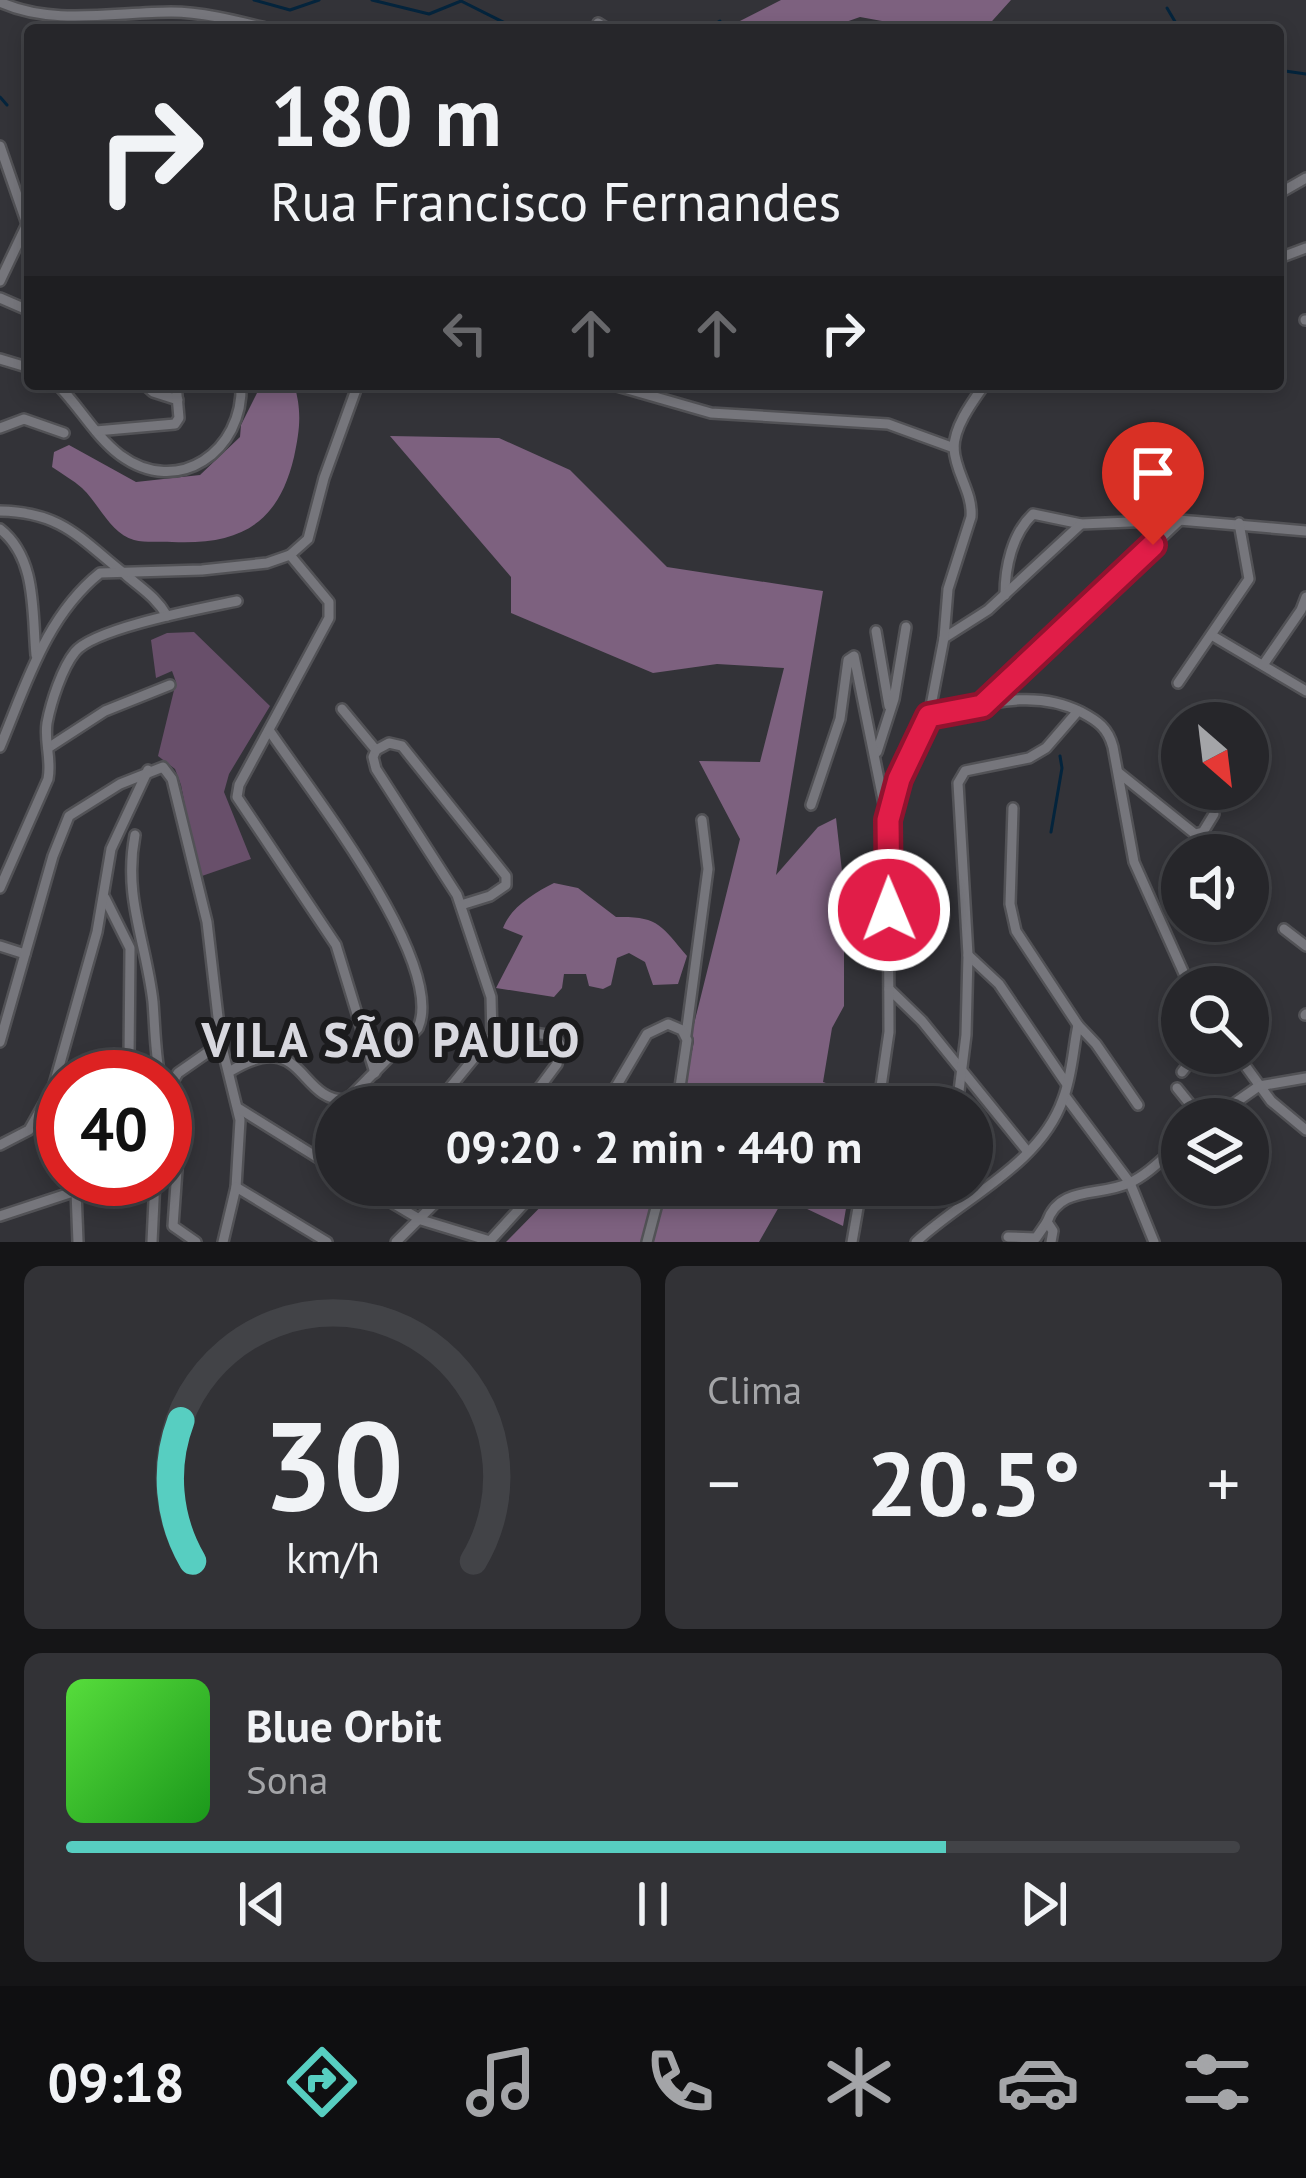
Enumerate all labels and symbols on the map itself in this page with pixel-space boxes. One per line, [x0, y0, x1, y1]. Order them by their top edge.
pin [1102, 422, 1204, 545]
north arrow [1161, 702, 1269, 810]
position arrow [826, 847, 952, 973]
district label: VILA SÃO PAULO [201, 1008, 582, 1070]
speed limit sign: 40 [36, 1050, 192, 1206]

